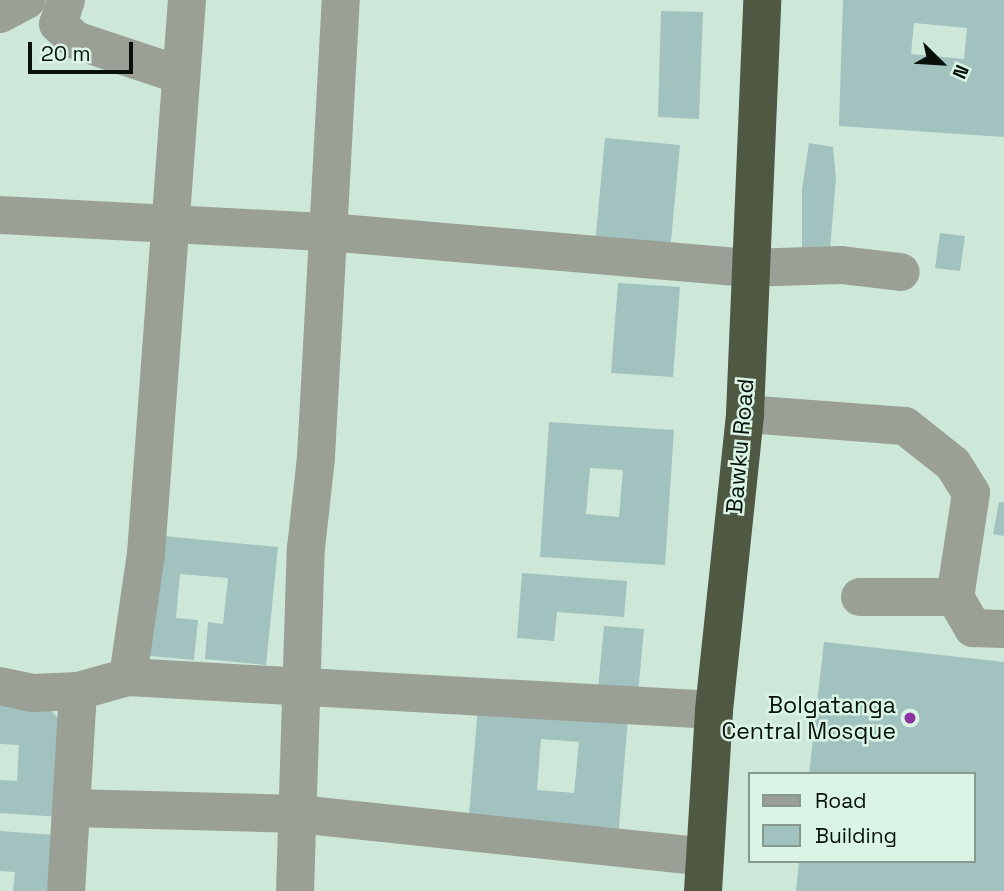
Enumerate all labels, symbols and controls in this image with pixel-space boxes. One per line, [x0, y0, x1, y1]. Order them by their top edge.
scale bar [32, 28, 136, 72]
north arrow [906, 28, 976, 98]
text: 20 m [41, 40, 91, 67]
text: N [947, 61, 975, 83]
street label: Bawku Road [720, 377, 760, 515]
place label: Bolgatanga Central Mosque [721, 691, 896, 745]
marker: Bolgatanga Central Mosque [902, 710, 918, 726]
legend [748, 772, 976, 863]
text: Road [815, 787, 867, 814]
text: Building [815, 822, 897, 849]

